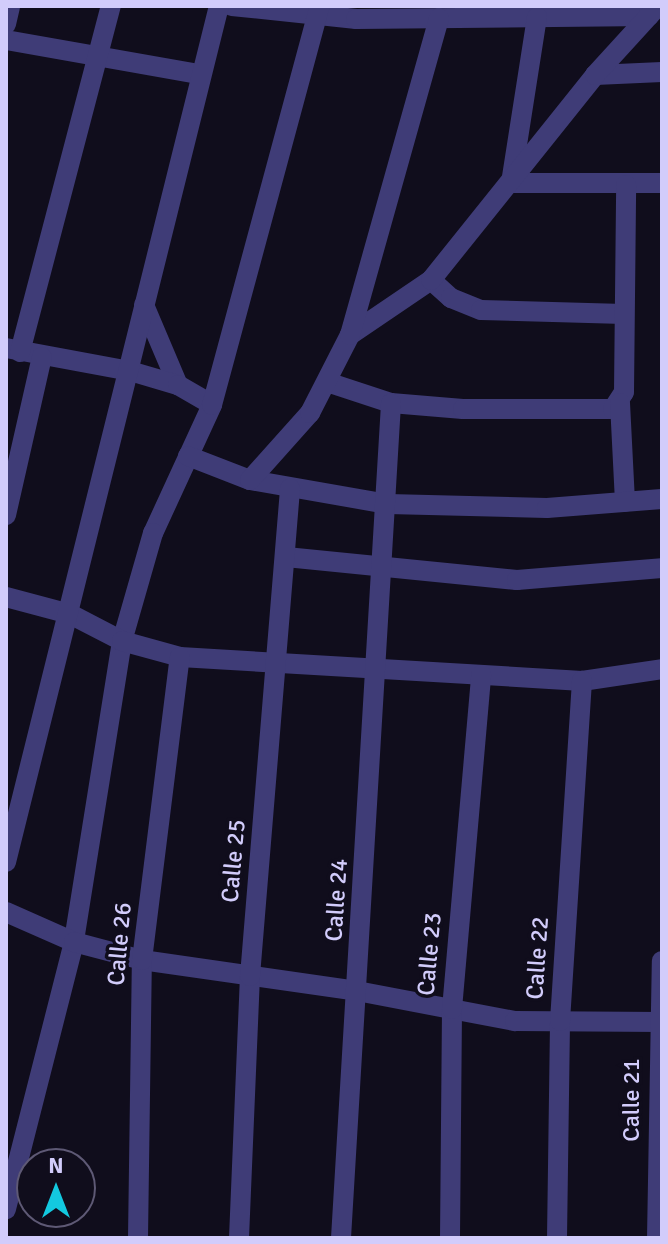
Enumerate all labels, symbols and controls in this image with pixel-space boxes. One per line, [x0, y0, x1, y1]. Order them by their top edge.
street label: Calle 25 [216, 818, 252, 904]
street label: Calle 24 [320, 857, 354, 943]
street label: Calle 26 [102, 901, 138, 987]
street label: Calle 23 [412, 911, 448, 997]
street label: Calle 22 [521, 915, 555, 1001]
street label: Calle 21 [618, 1058, 646, 1142]
north arrow [16, 1148, 96, 1228]
text: N [48, 1152, 64, 1179]

